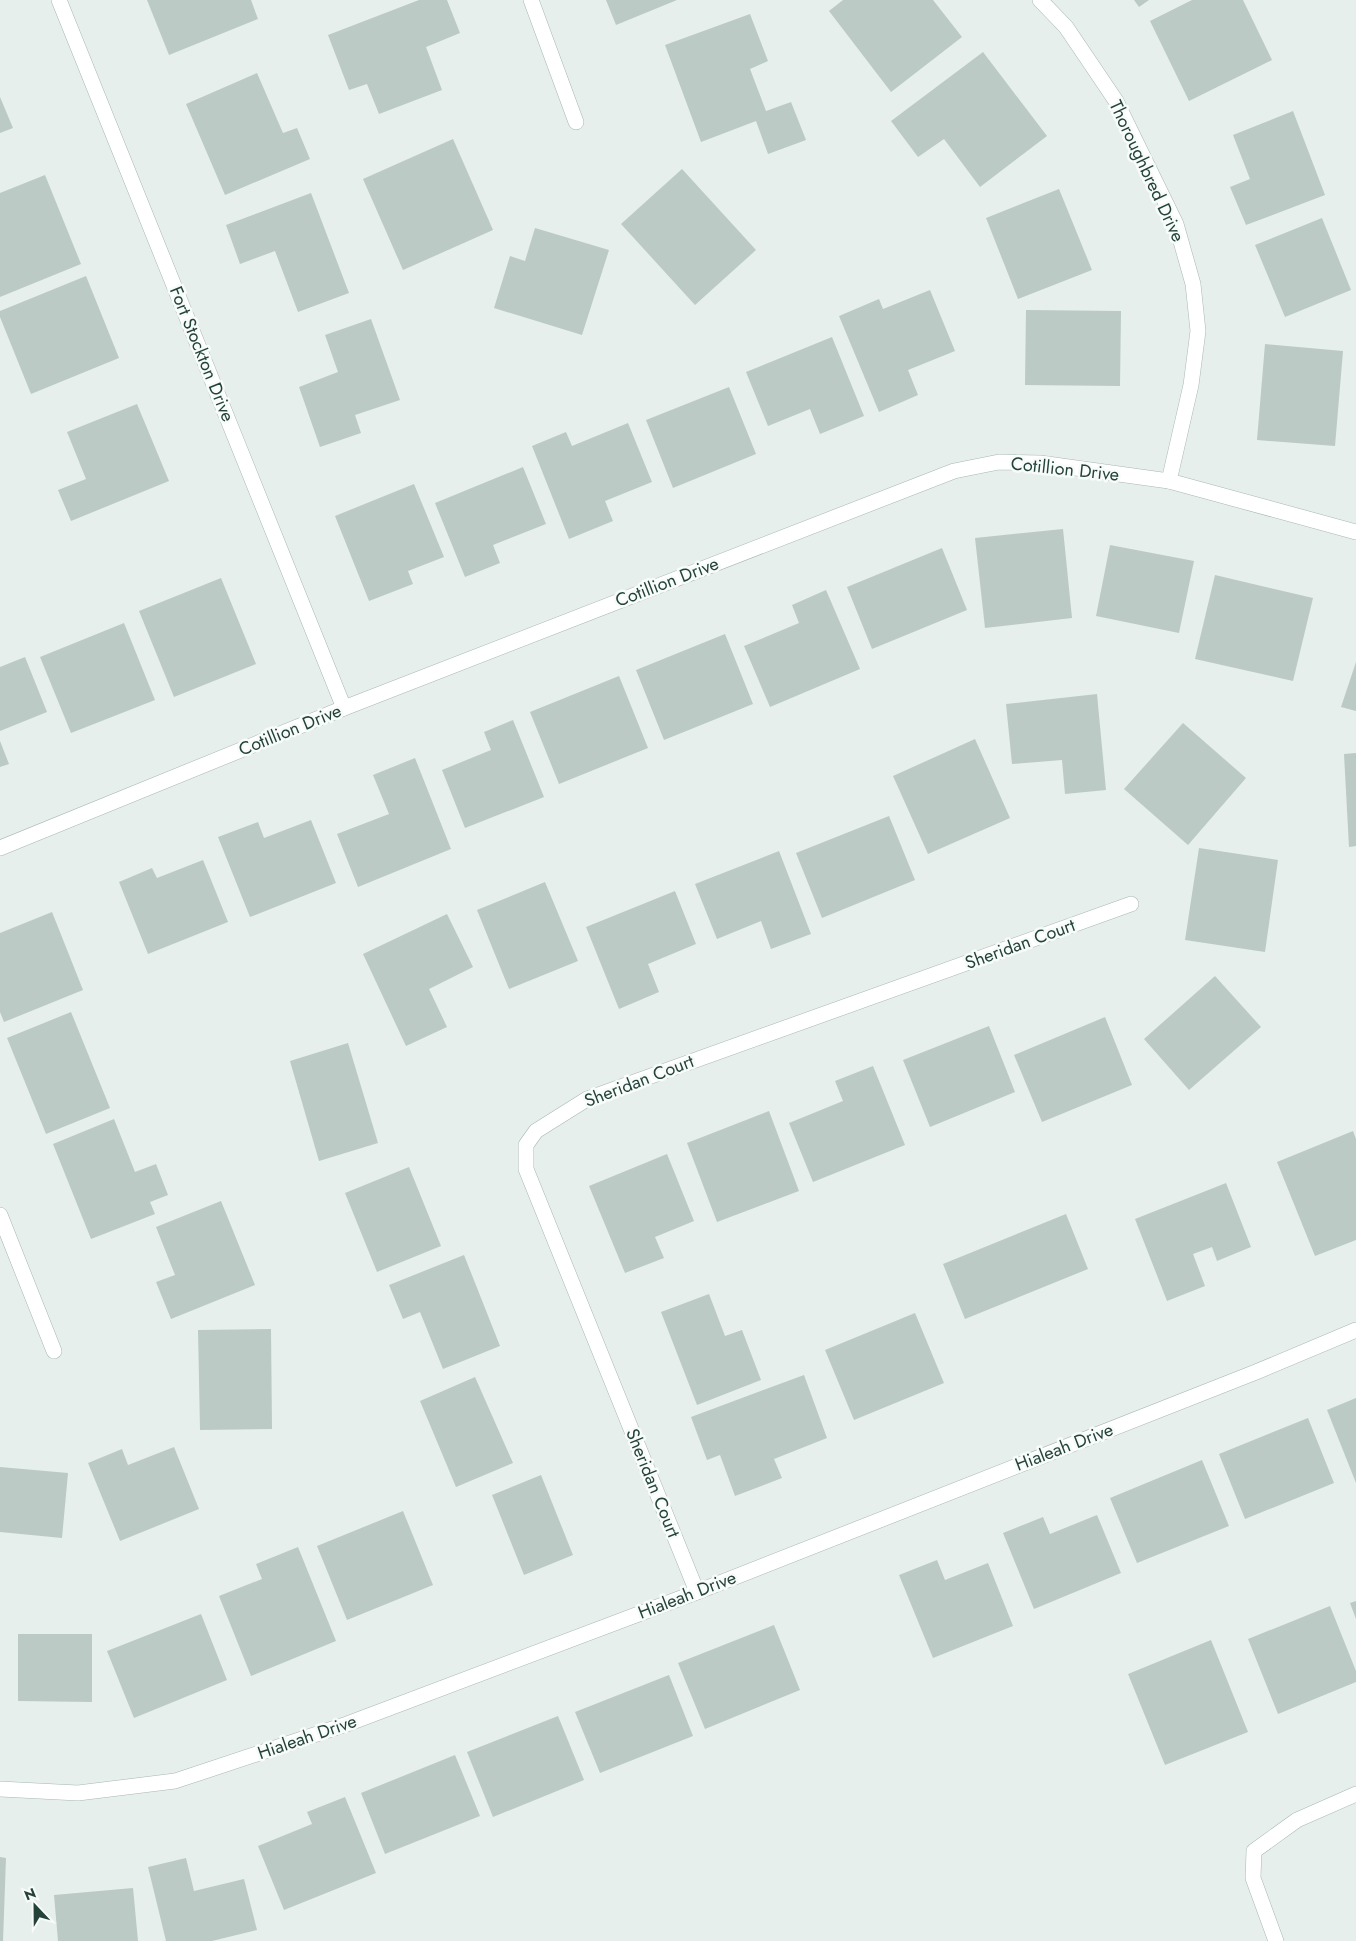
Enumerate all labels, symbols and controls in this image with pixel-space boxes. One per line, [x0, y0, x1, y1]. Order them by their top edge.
street label: Thoroughbred Drive [1103, 96, 1191, 246]
street label: Fort Stockton Drive [163, 282, 241, 426]
street label: Cotillion Drive [1010, 450, 1120, 488]
street label: Cotillion Drive [612, 550, 722, 614]
street label: Cotillion Drive [235, 698, 345, 762]
street label: Sheridan Court [961, 912, 1079, 976]
street label: Sheridan Court [581, 1048, 698, 1114]
street label: Hialeah Drive [1011, 1416, 1117, 1478]
street label: Sheridan Court [619, 1425, 687, 1542]
street label: Hialeah Drive [634, 1564, 740, 1626]
street label: Hialeah Drive [254, 1708, 360, 1766]
north arrow [10, 1881, 60, 1931]
text: N [21, 1883, 39, 1905]

